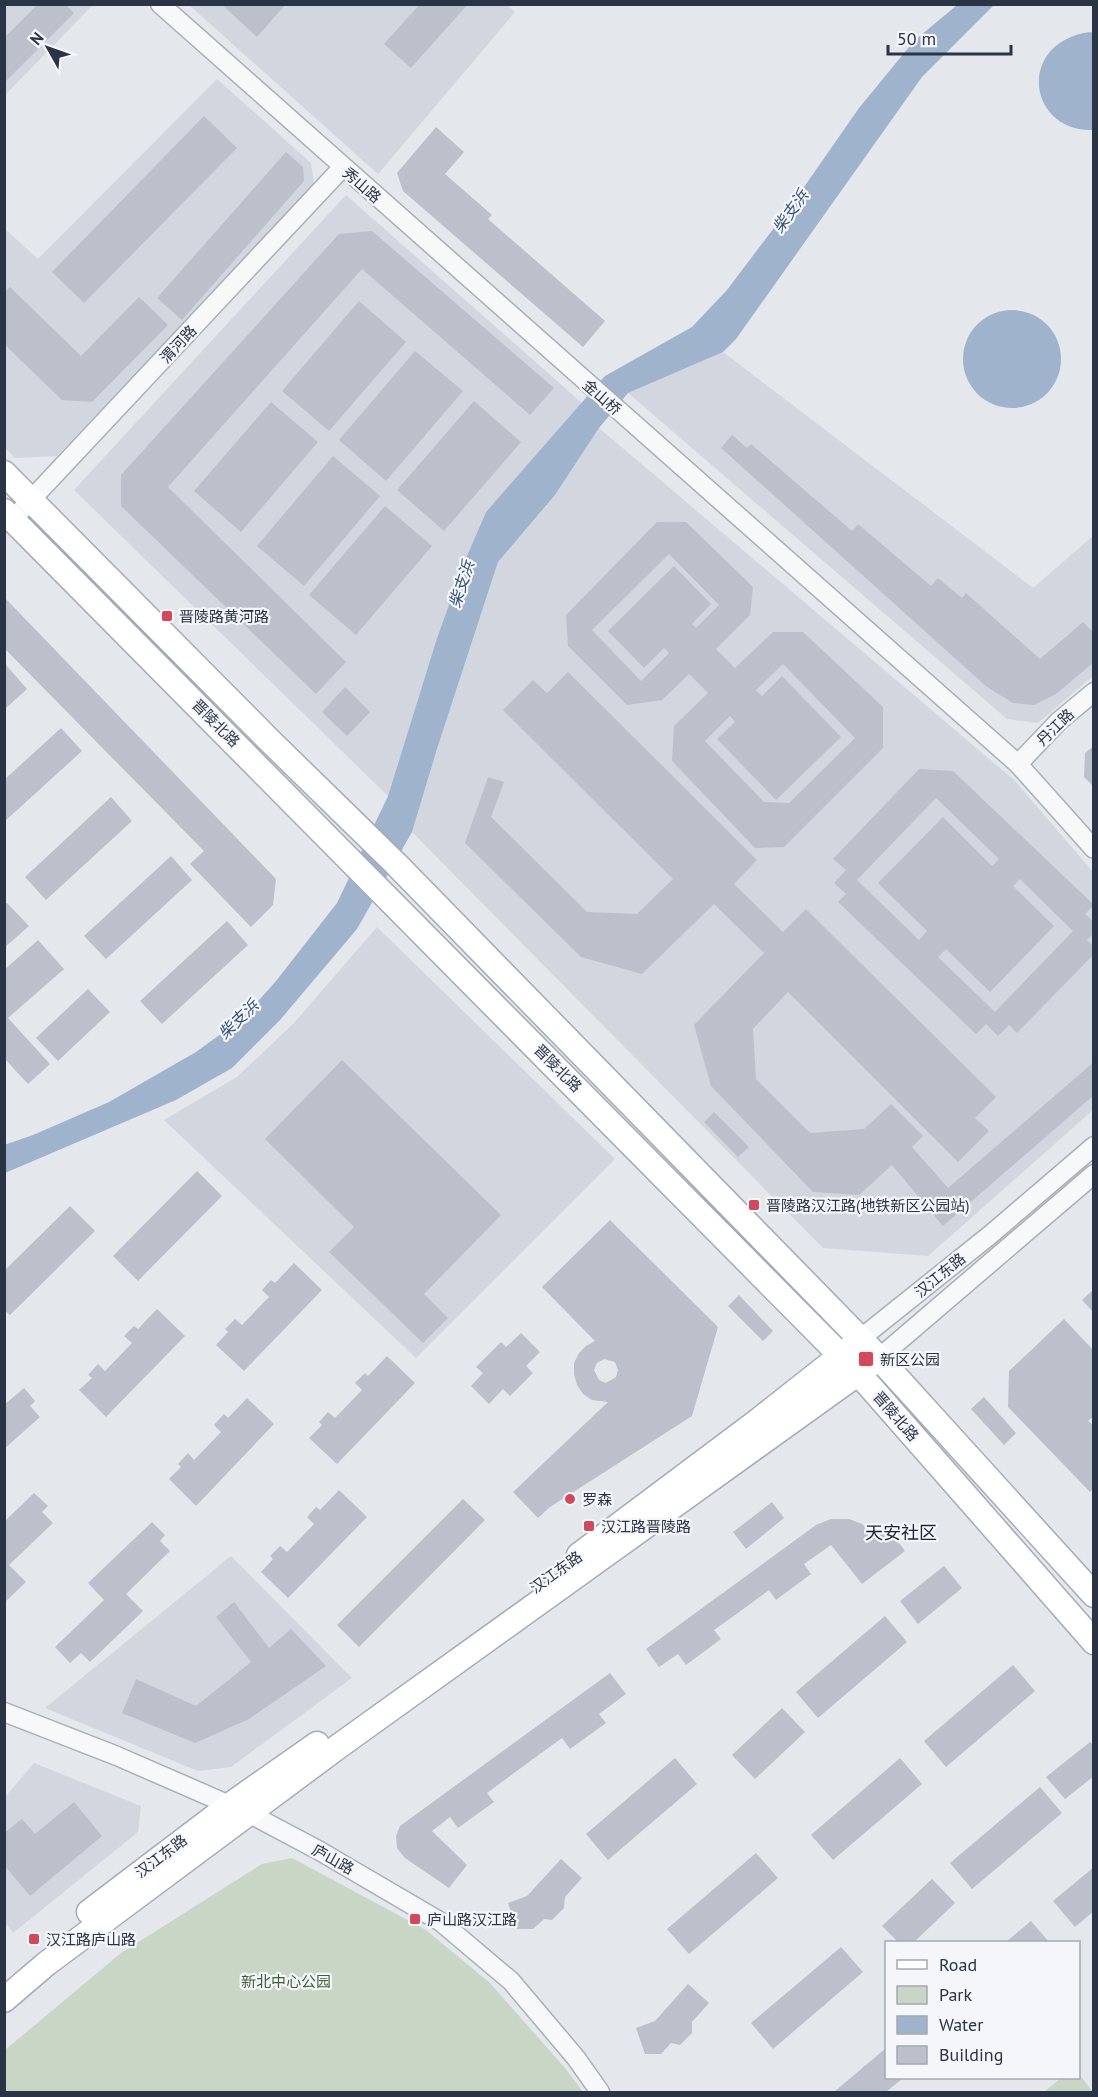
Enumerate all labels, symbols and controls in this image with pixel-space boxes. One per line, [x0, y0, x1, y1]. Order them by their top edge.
north arrow [18, 18, 78, 78]
scale bar [888, 18, 1011, 56]
text: 50 m [897, 27, 936, 50]
text: N [25, 28, 48, 49]
street label: 秀山路 [339, 163, 385, 207]
water label: 柴支浜 [768, 184, 813, 236]
street label: 渭河路 [156, 321, 200, 367]
street label: 金山桥 [579, 375, 625, 419]
water label: 柴支浜 [444, 556, 479, 610]
place label: 晋陵路黄河路 [179, 607, 269, 626]
marker: 晋陵路黄河路 [160, 609, 174, 623]
street label: 晋陵北路 [188, 695, 244, 751]
street label: 丹江路 [1032, 705, 1078, 749]
water label: 柴支浜 [214, 994, 264, 1043]
street label: 晋陵北路 [530, 1040, 586, 1096]
place label: 晋陵路汉江路(地铁新区公园站) [766, 1196, 969, 1215]
marker: 晋陵路汉江路(地铁新区公园站) [747, 1198, 761, 1212]
street label: 汉江东路 [911, 1249, 969, 1301]
marker: 新区公园 [857, 1350, 875, 1368]
place label: 新区公园 [880, 1350, 940, 1369]
street label: 晋陵北路 [869, 1387, 923, 1445]
place label: 罗森 [582, 1490, 612, 1509]
marker: 罗森 [563, 1492, 577, 1506]
place label: 汉江路晋陵路 [601, 1517, 691, 1536]
marker: 汉江路晋陵路 [582, 1519, 596, 1533]
district label: 天安社区 [865, 1521, 937, 1544]
street label: 汉江东路 [526, 1547, 586, 1597]
street label: 汉江东路 [131, 1830, 191, 1882]
street label: 庐山路 [309, 1840, 357, 1878]
place label: 庐山路汉江路 [427, 1910, 517, 1929]
marker: 庐山路汉江路 [408, 1912, 422, 1926]
place label: 汉江路庐山路 [46, 1930, 136, 1949]
marker: 汉江路庐山路 [27, 1932, 41, 1946]
legend [885, 1941, 1080, 2079]
text: Road [939, 1953, 977, 1976]
park label: 新北中心公园 [241, 1972, 331, 1991]
text: Park [939, 1983, 972, 2006]
text: Water [939, 2013, 983, 2036]
text: Building [939, 2043, 1003, 2066]

